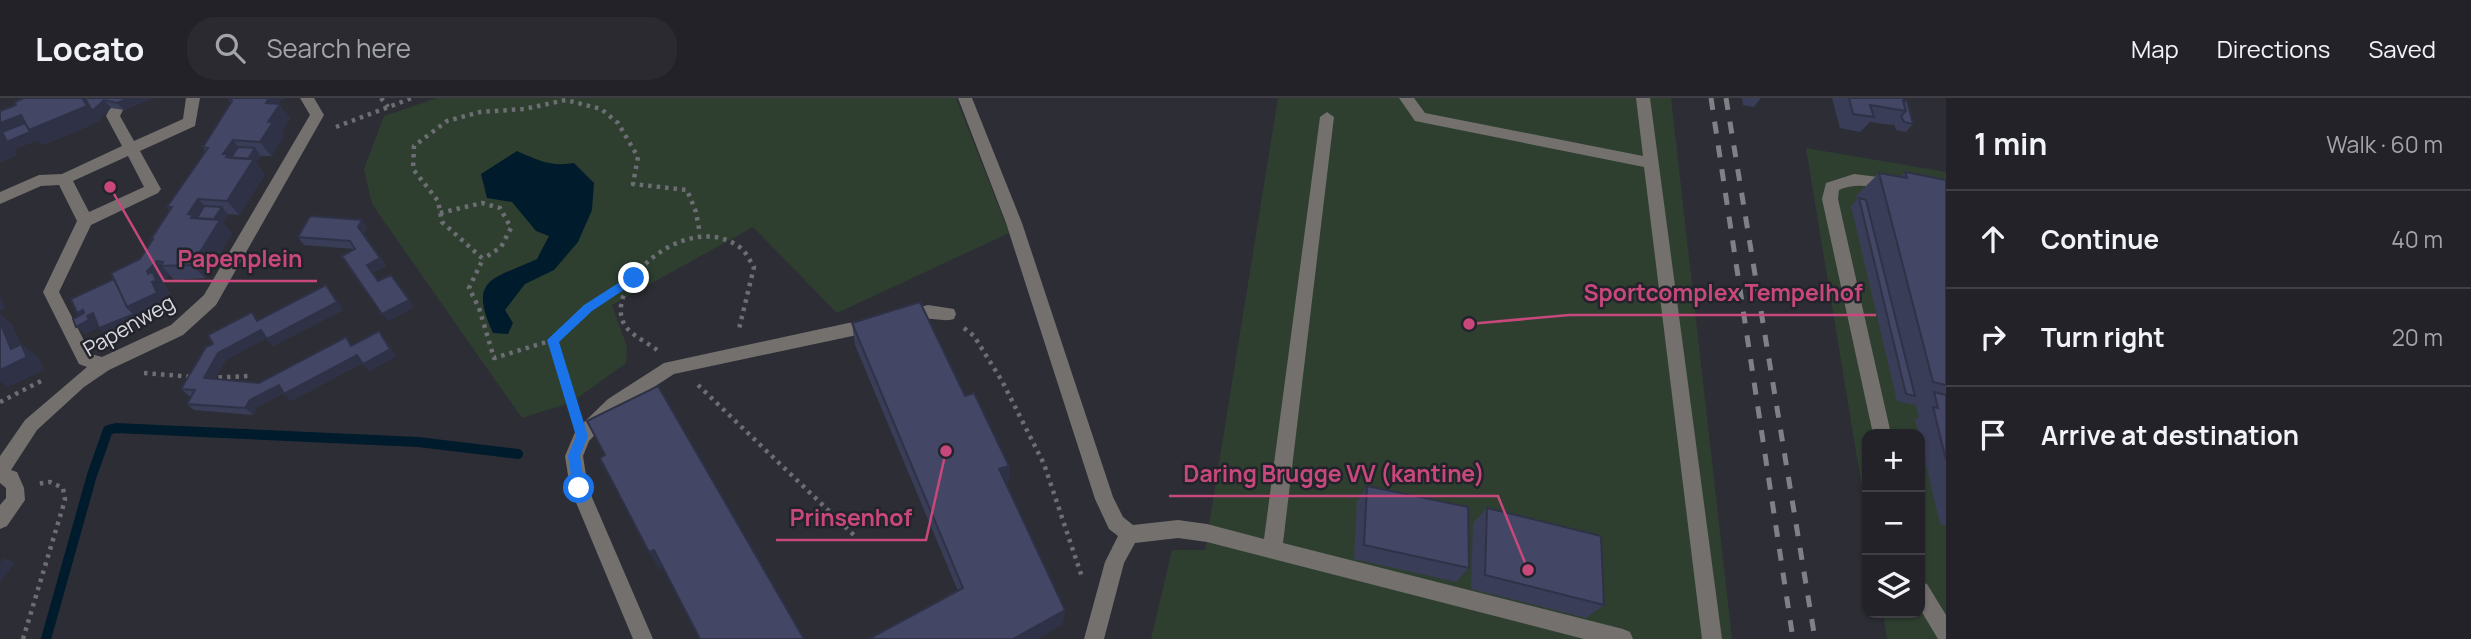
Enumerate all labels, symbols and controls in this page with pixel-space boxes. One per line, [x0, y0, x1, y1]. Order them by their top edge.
search box [187, 17, 677, 80]
text: Locato [35, 26, 145, 71]
icon: search [211, 29, 249, 67]
text: Search here [267, 30, 411, 66]
text: Map [2131, 32, 2179, 65]
text: Directions [2217, 32, 2330, 65]
text: Saved [2368, 32, 2436, 65]
text: 1 min [1974, 123, 2047, 164]
text: Walk · 60 m [2326, 128, 2443, 160]
icon: ahead [1974, 220, 2012, 258]
text: Continue [2041, 221, 2159, 257]
text: 40 m [2391, 223, 2443, 255]
callout: Papenplein [164, 237, 317, 281]
text: Papenplein [178, 242, 303, 274]
route end [618, 262, 649, 293]
callout: Sportcomplex Tempelhof [1569, 271, 1876, 315]
text: Sportcomplex Tempelhof [1583, 276, 1863, 308]
street label: Papenweg [78, 288, 179, 363]
icon: right [1974, 318, 2012, 356]
text: Turn right [2041, 319, 2165, 355]
text: 20 m [2392, 321, 2443, 353]
icon: arrive [1974, 416, 2012, 454]
text: Arrive at destination [2041, 417, 2299, 453]
map controls [1862, 429, 1925, 618]
button: + [1862, 429, 1925, 492]
callout: Daring Brugge VV (kantine) [1169, 452, 1498, 496]
text: Daring Brugge VV (kantine) [1183, 457, 1485, 489]
route start [563, 472, 594, 503]
button: − [1862, 492, 1925, 555]
callout: Prinsenhof [776, 496, 926, 540]
text: Prinsenhof [790, 501, 912, 533]
button: layers [1862, 555, 1925, 618]

